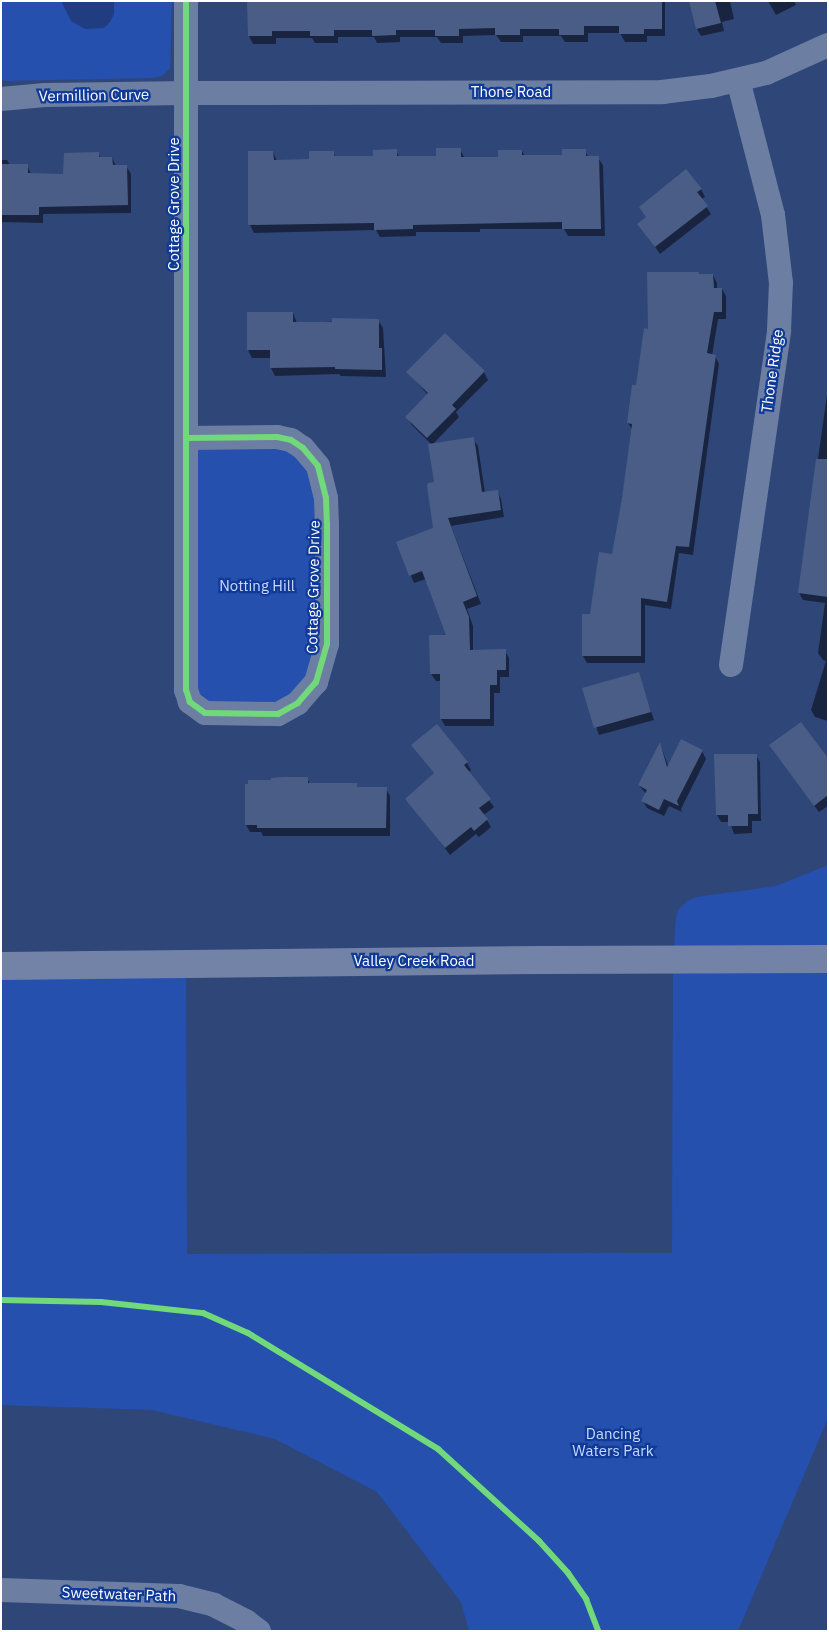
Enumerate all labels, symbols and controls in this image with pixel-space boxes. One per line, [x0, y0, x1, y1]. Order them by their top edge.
street label: Thone Road [471, 83, 551, 101]
street label: Vermillion Curve [39, 85, 149, 105]
street label: Cottage Grove Drive [165, 137, 183, 271]
street label: Thone Ridge [757, 328, 787, 414]
street label: Cottage Grove Drive [303, 520, 323, 654]
park label: Notting Hill [219, 577, 295, 595]
street label: Valley Creek Road [353, 952, 475, 970]
park label: Dancing Waters Park [572, 1424, 654, 1459]
street label: Sweetwater Path [61, 1583, 177, 1605]

